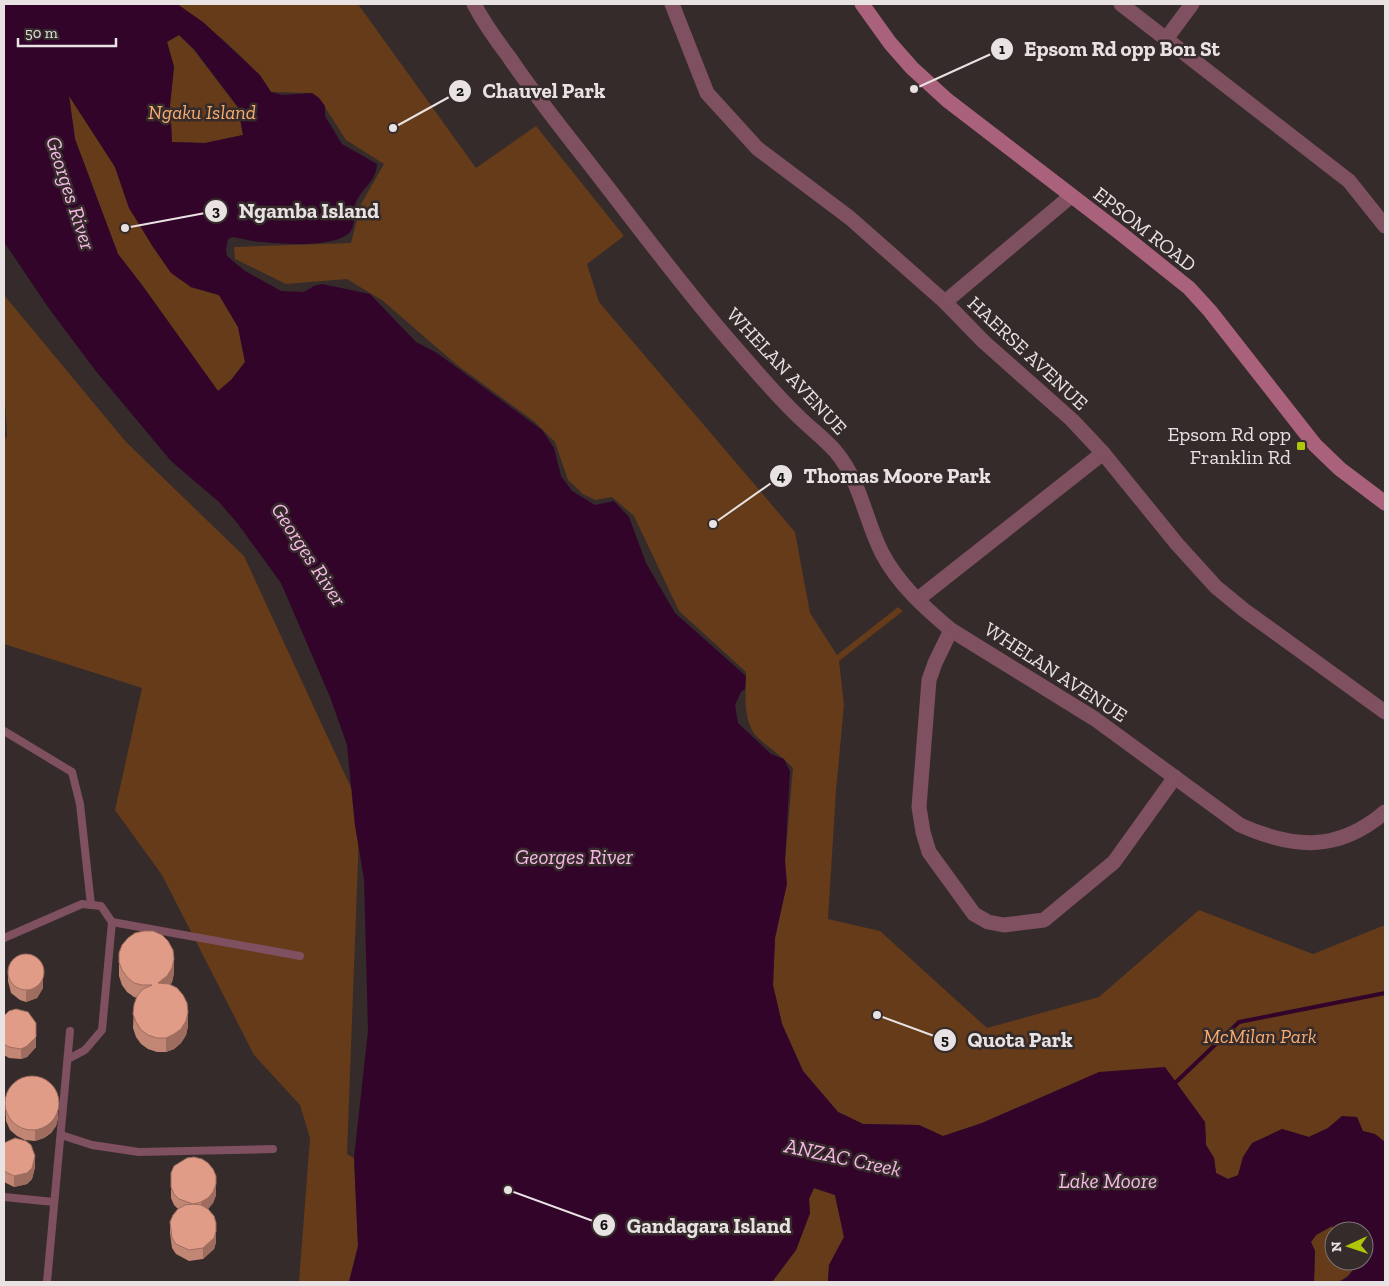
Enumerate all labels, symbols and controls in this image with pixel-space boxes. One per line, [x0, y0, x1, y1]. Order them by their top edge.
scale bar [18, 15, 115, 47]
text: 50 m [25, 24, 58, 42]
callout: Epsom Rd opp Bon St [989, 31, 1230, 67]
text: Epsom Rd opp Bon St [1024, 36, 1221, 61]
text: 1 [999, 40, 1005, 58]
callout: Chauvel Park [447, 73, 615, 109]
text: Chauvel Park [483, 78, 606, 103]
text: 2 [456, 82, 464, 100]
park label: Ngaku Island [148, 100, 256, 124]
water label: Georges River [41, 133, 101, 254]
street label: EPSOM ROAD [1089, 181, 1201, 277]
callout: Ngamba Island [203, 193, 389, 229]
text: Ngamba Island [239, 198, 379, 223]
text: 3 [212, 202, 220, 220]
street label: HAERSE AVENUE [963, 291, 1093, 415]
street label: WHELAN AVENUE [722, 302, 852, 440]
place label: Epsom Rd opp Franklin Rd [1167, 422, 1291, 469]
marker: Epsom Rd opp Franklin Rd [1295, 440, 1307, 452]
callout: Thomas Moore Park [769, 458, 1001, 494]
text: Thomas Moore Park [803, 463, 991, 488]
text: 4 [777, 467, 786, 485]
water label: Georges River [266, 498, 352, 611]
street label: WHELAN AVENUE [980, 617, 1132, 727]
water label: Georges River [515, 844, 634, 869]
callout: Quota Park [933, 1022, 1083, 1058]
park label: McMilan Park [1203, 1024, 1317, 1048]
text: Quota Park [967, 1027, 1073, 1052]
text: 5 [941, 1031, 949, 1049]
water label: ANZAC Creek [781, 1132, 904, 1182]
water label: Lake Moore [1059, 1168, 1157, 1193]
callout: Gandagara Island [591, 1207, 801, 1243]
text: Gandagara Island [627, 1213, 791, 1238]
text: 6 [600, 1216, 608, 1234]
north arrow [1324, 1221, 1374, 1271]
text: N [1328, 1241, 1345, 1252]

